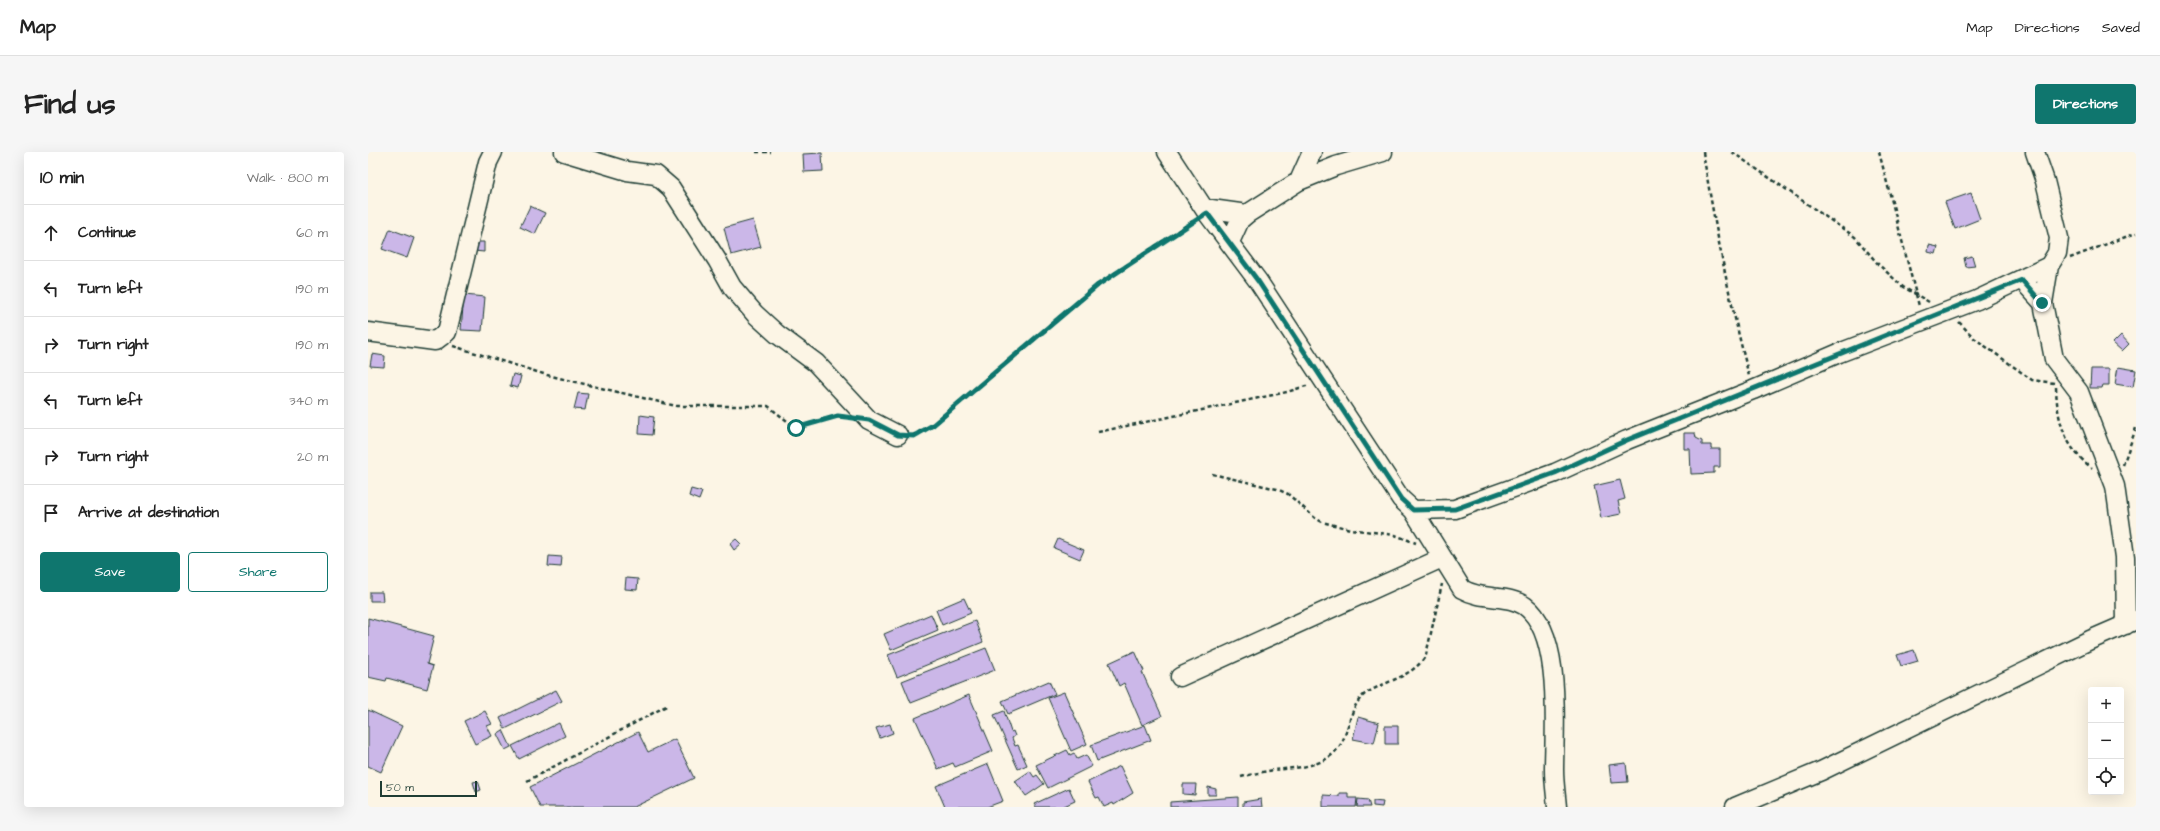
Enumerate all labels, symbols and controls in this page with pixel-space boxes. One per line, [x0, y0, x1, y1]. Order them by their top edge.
text: Map [20, 14, 56, 41]
text: Map [1966, 18, 1993, 38]
text: Directions [2015, 18, 2080, 38]
text: Saved [2102, 18, 2140, 38]
button: Directions [2035, 84, 2136, 124]
text: Find us [24, 85, 115, 124]
text: 10 min [40, 166, 84, 190]
text: Walk · 800 m [247, 169, 328, 187]
icon: ahead [40, 222, 62, 244]
text: Continue [78, 222, 136, 243]
text: 60 m [296, 224, 328, 242]
icon: left [40, 278, 62, 300]
text: Turn left [78, 278, 142, 299]
text: 190 m [295, 280, 328, 298]
route end [2033, 294, 2051, 312]
icon: right [40, 334, 62, 356]
text: Turn right [78, 334, 149, 355]
text: 190 m [295, 336, 328, 354]
icon: left [40, 390, 62, 412]
text: Turn left [78, 390, 142, 411]
text: 340 m [289, 392, 328, 410]
route start [787, 419, 805, 437]
icon: right [40, 446, 62, 468]
text: Turn right [78, 446, 149, 467]
text: 20 m [297, 448, 328, 466]
icon: arrive [40, 502, 62, 524]
text: Arrive at destination [78, 502, 219, 523]
button: Save [40, 552, 180, 592]
button: Share [188, 552, 328, 592]
map controls [2088, 687, 2124, 795]
button: + [2088, 687, 2124, 723]
button: − [2088, 723, 2124, 759]
button: locate [2088, 759, 2124, 795]
scale bar [380, 779, 477, 798]
text: 50 m [386, 780, 414, 795]

